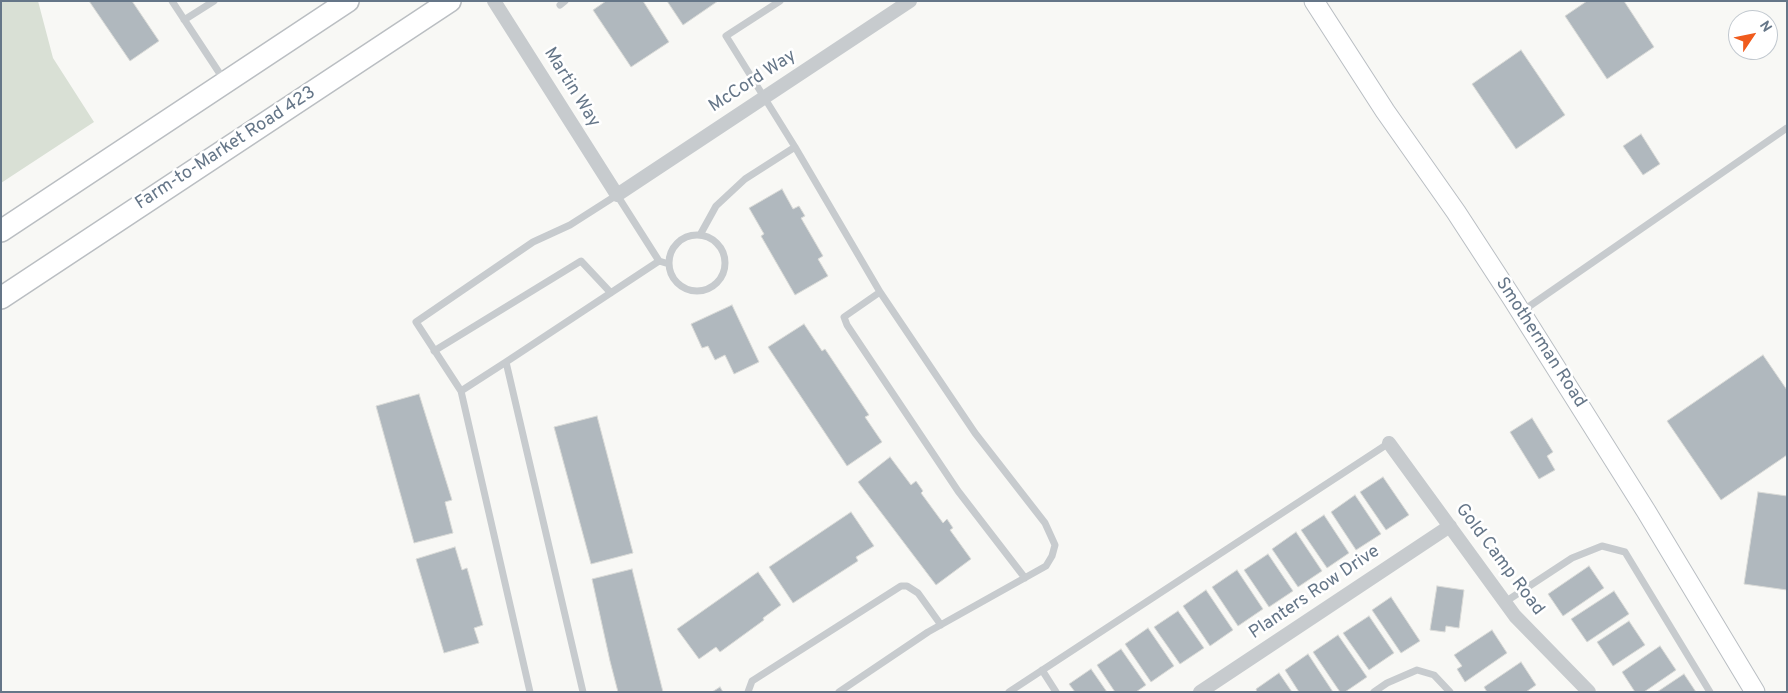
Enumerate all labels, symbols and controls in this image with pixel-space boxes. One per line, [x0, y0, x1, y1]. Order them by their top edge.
north arrow [1728, 10, 1778, 60]
text: N [1755, 18, 1775, 36]
street label: Martin Way [538, 44, 604, 132]
street label: McCord Way [705, 46, 801, 118]
street label: Farm-to-Market Road 423 [132, 83, 320, 215]
street label: Smotherman Road [1490, 274, 1590, 412]
street label: Gold Camp Road [1450, 500, 1548, 620]
street label: Planters Row Drive [1246, 541, 1384, 645]

